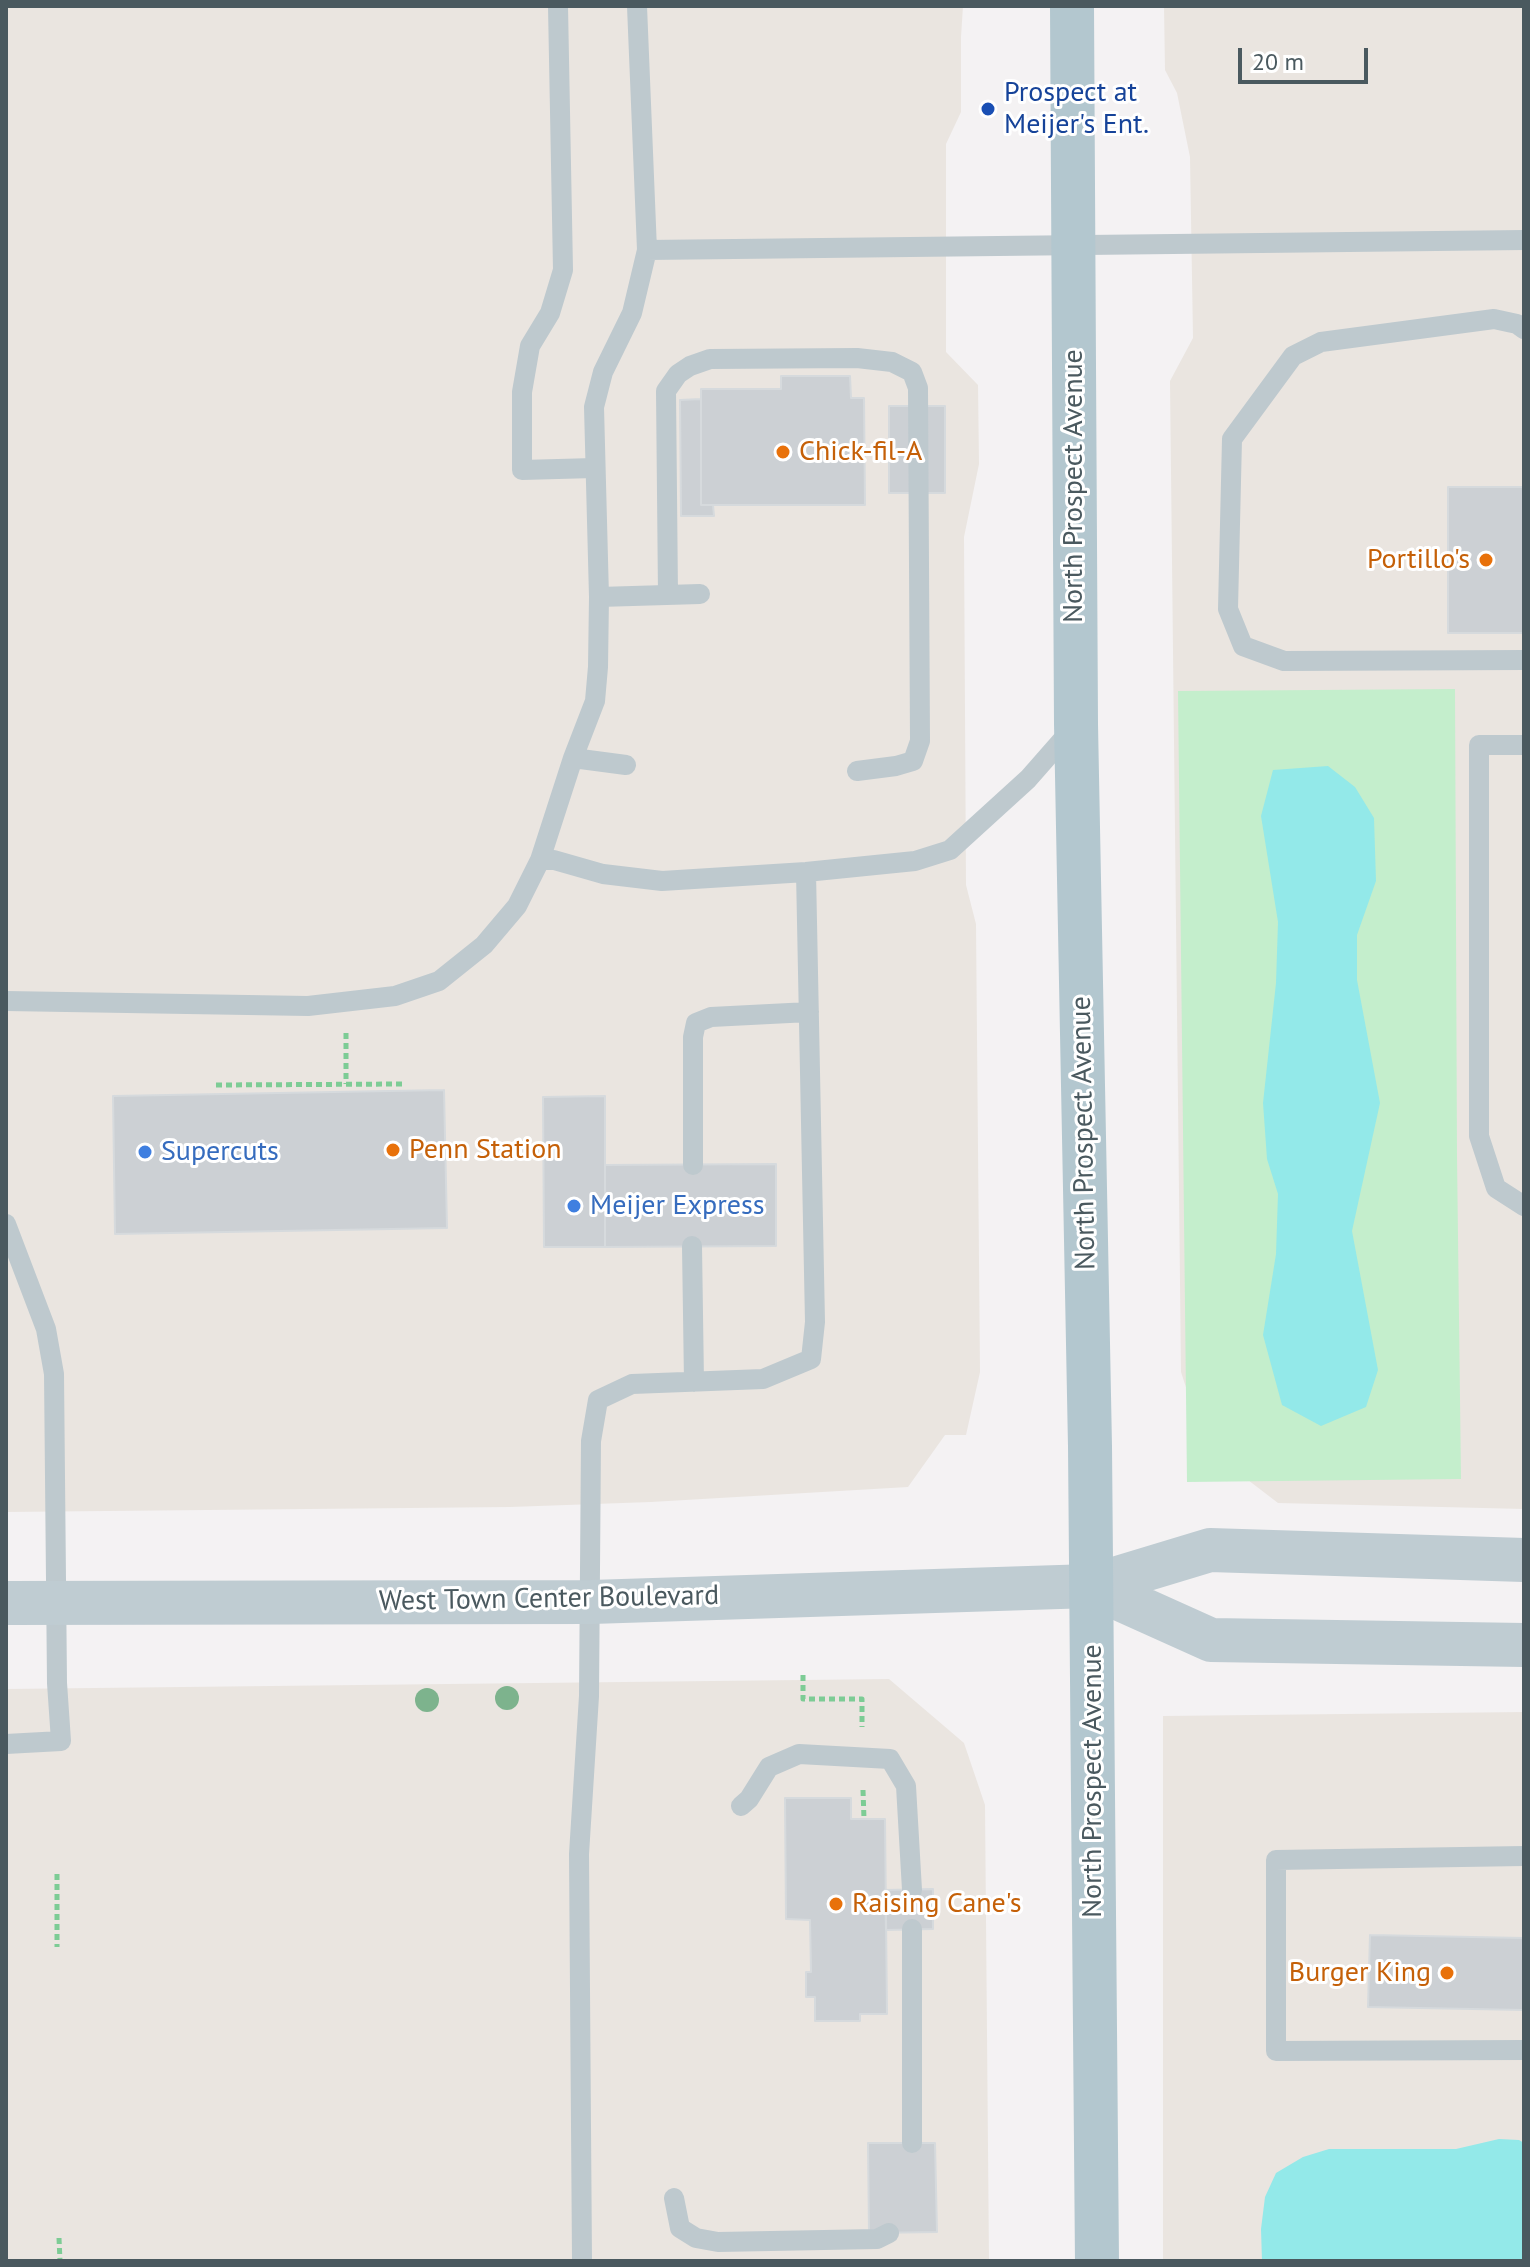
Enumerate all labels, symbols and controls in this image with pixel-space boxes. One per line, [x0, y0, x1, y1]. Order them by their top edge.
scale bar [1242, 32, 1372, 82]
text: 20 m [1252, 46, 1304, 77]
place label: Prospect at Meijer's Ent. [1004, 76, 1149, 142]
marker: Prospect at Meijer's Ent. [979, 100, 997, 118]
street label: North Prospect Avenue [1057, 349, 1091, 623]
place label: Chick-fil-A [799, 435, 922, 469]
marker: Chick-fil-A [774, 443, 792, 461]
place label: Portillo's [1367, 543, 1470, 577]
marker: Portillo's [1477, 551, 1495, 569]
street label: North Prospect Avenue [1065, 996, 1103, 1270]
place label: Penn Station [409, 1133, 562, 1167]
place label: Supercuts [161, 1135, 279, 1169]
marker: Penn Station [384, 1141, 402, 1159]
marker: Supercuts [136, 1143, 154, 1161]
place label: Meijer Express [590, 1189, 764, 1223]
marker: Meijer Express [565, 1197, 583, 1215]
street label: West Town Center Boulevard [379, 1579, 719, 1619]
street label: North Prospect Avenue [1076, 1644, 1110, 1918]
place label: Raising Cane's [852, 1887, 1022, 1921]
marker: Raising Cane's [827, 1895, 845, 1913]
place label: Burger King [1289, 1956, 1431, 1990]
marker: Burger King [1438, 1964, 1456, 1982]

